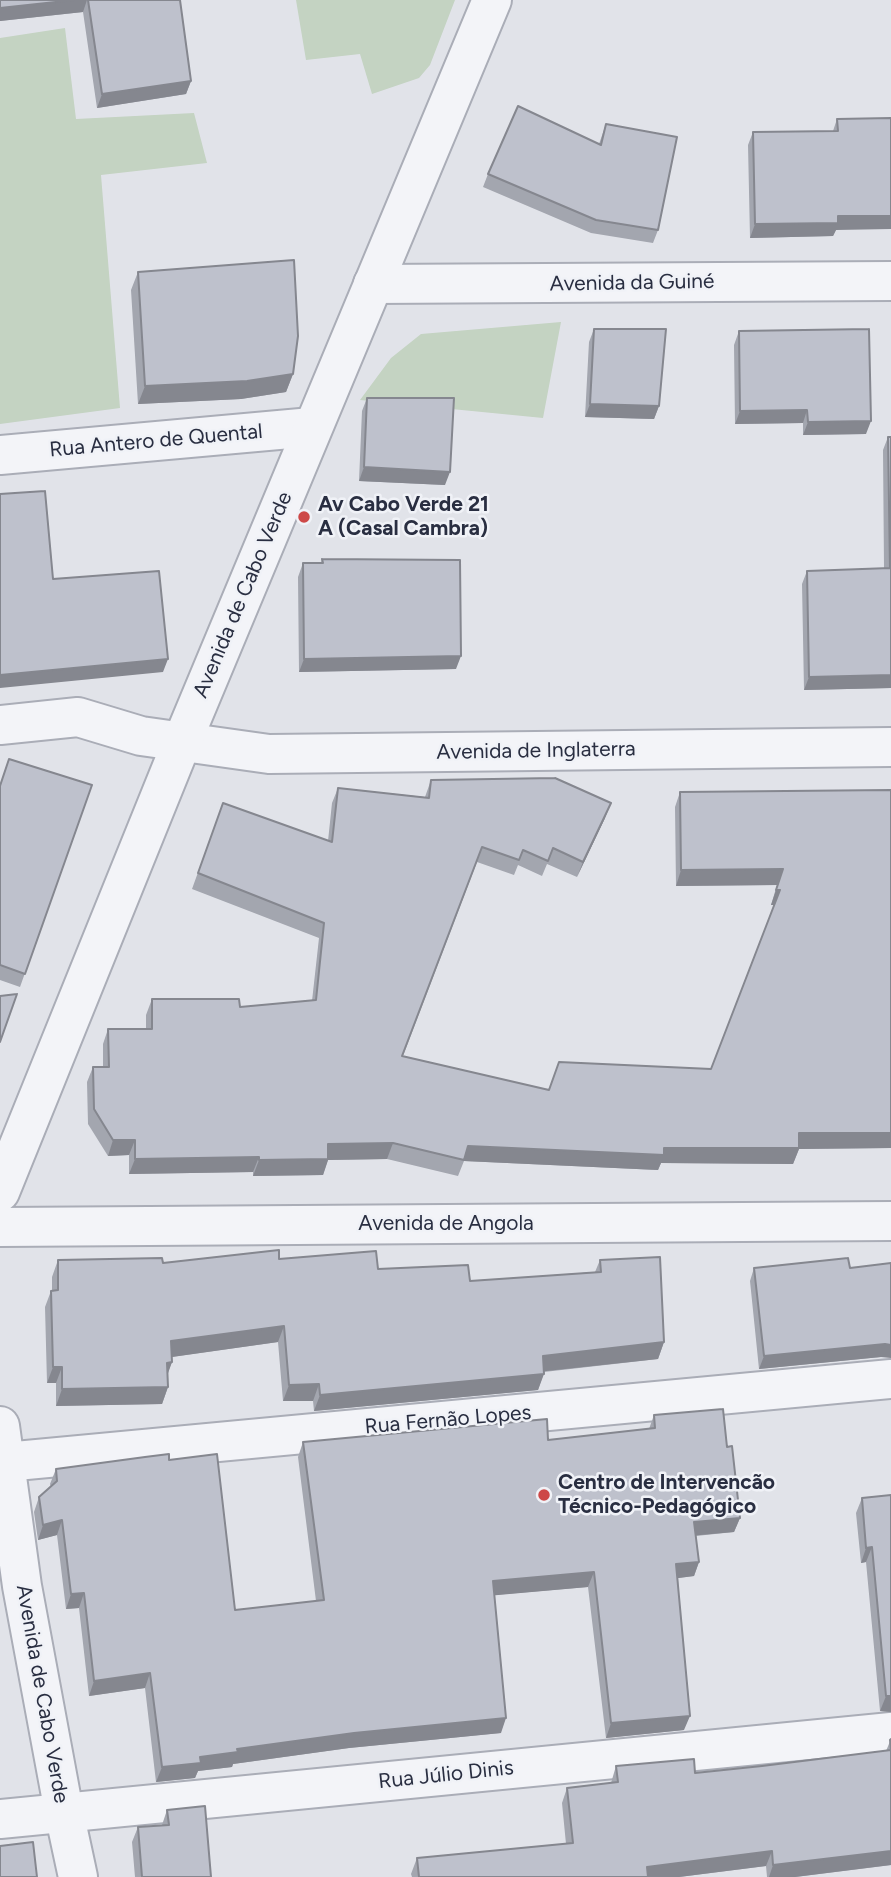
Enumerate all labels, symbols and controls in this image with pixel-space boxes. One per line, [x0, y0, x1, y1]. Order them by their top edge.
street label: Avenida da Guiné [549, 269, 715, 297]
street label: Rua Antero de Quental [48, 419, 264, 463]
street label: Avenida de Cabo Verde [188, 488, 298, 702]
place label: Av Cabo Verde 21 A (Casal Cambra) [318, 492, 489, 542]
marker: Av Cabo Verde 21 A (Casal Cambra) [296, 509, 312, 525]
street label: Avenida de Inglaterra [436, 737, 636, 765]
street label: Avenida de Angola [358, 1211, 534, 1237]
street label: Rua Fernão Lopes [364, 1400, 532, 1440]
place label: Centro de Intervencão Técnico-Pedagógico [558, 1470, 775, 1520]
marker: Centro de Intervencão Técnico-Pedagógico [536, 1487, 552, 1503]
street label: Avenida de Cabo Verde [10, 1583, 74, 1805]
street label: Rua Júlio Dinis [377, 1755, 515, 1795]

